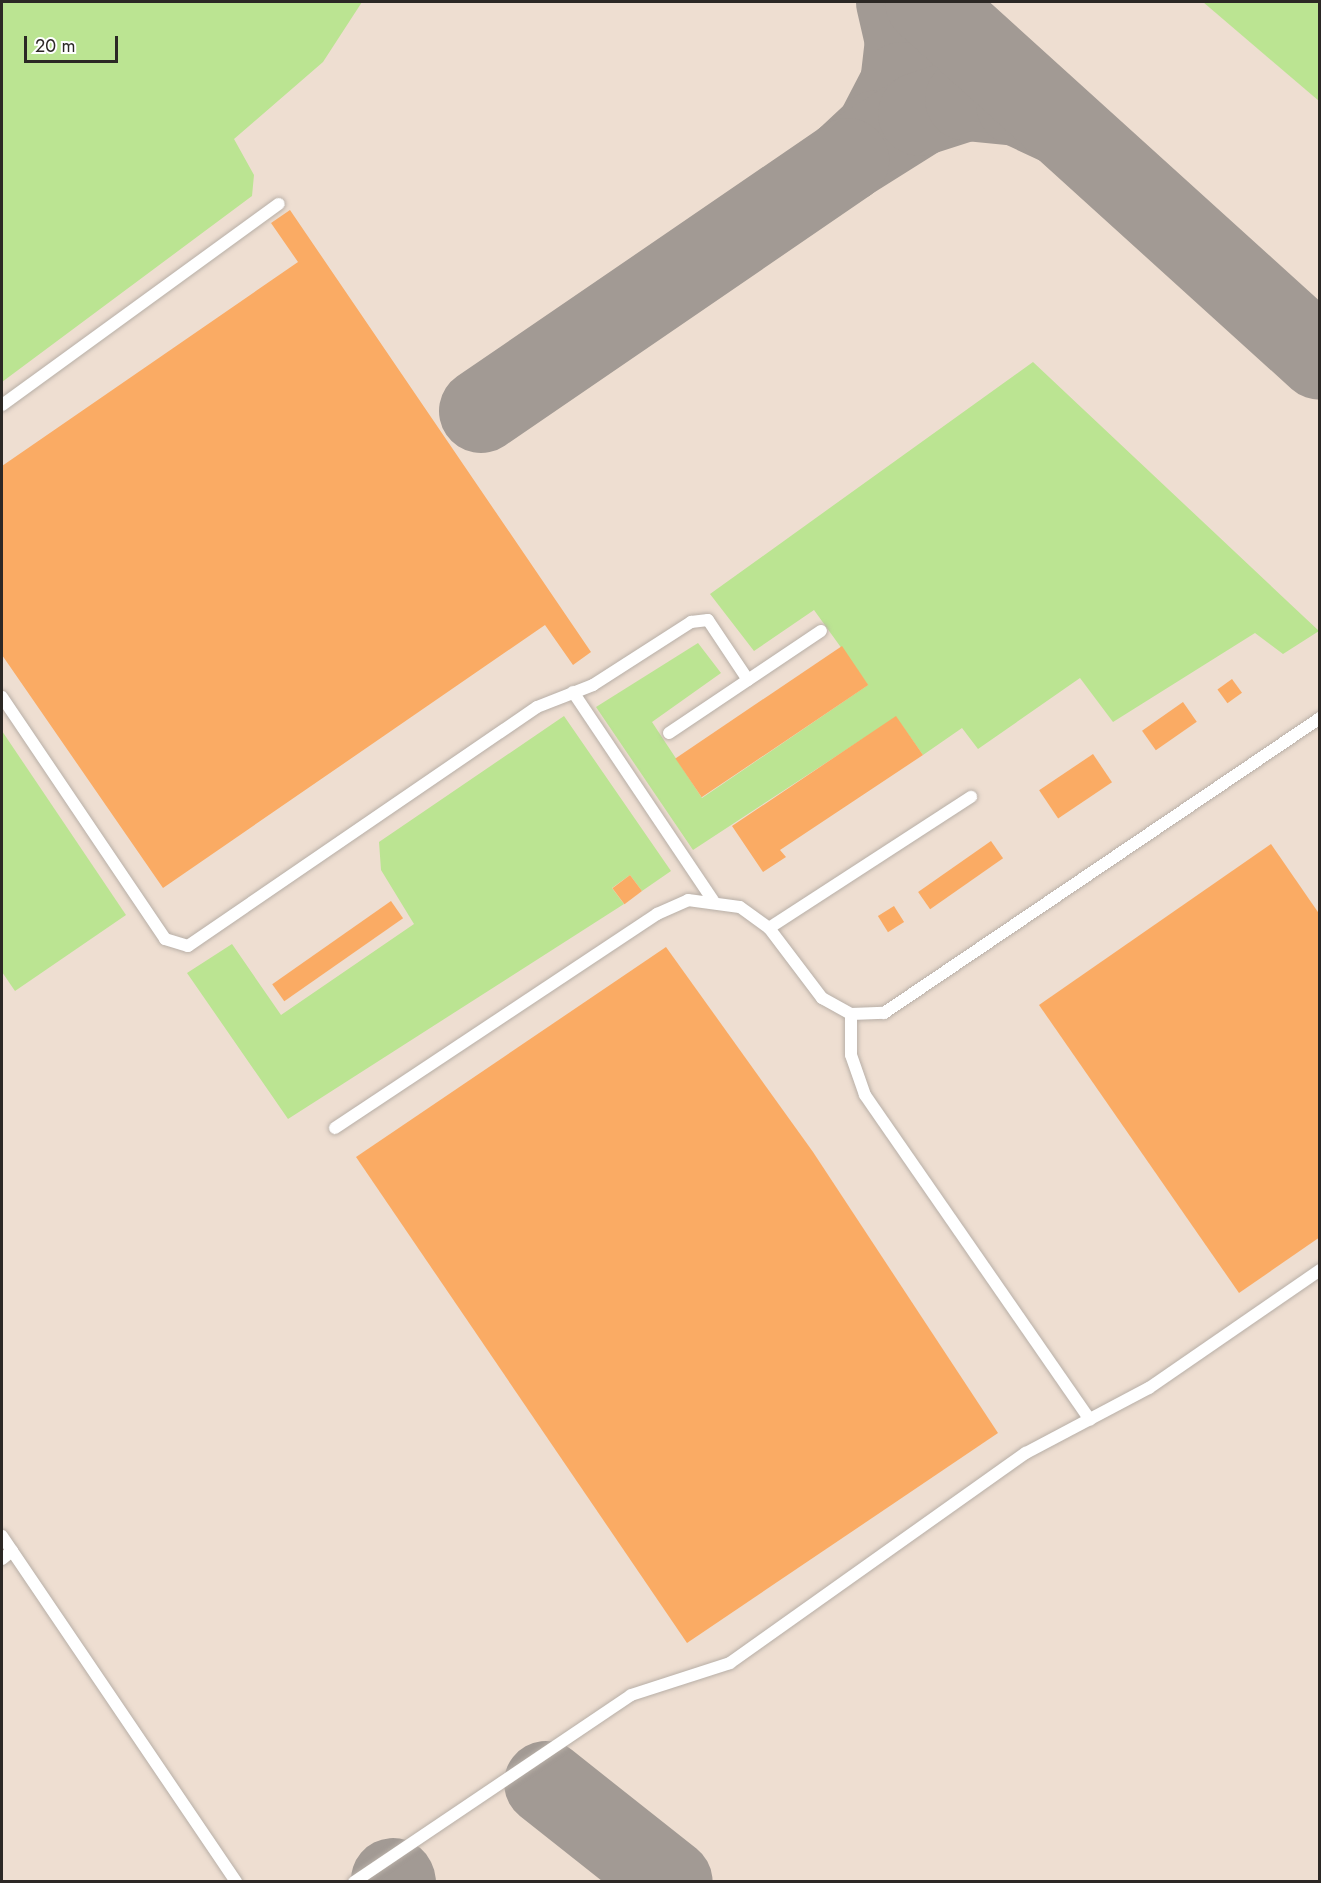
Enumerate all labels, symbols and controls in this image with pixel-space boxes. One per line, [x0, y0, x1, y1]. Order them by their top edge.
scale bar [27, 24, 122, 62]
text: 20 m [35, 33, 75, 59]

